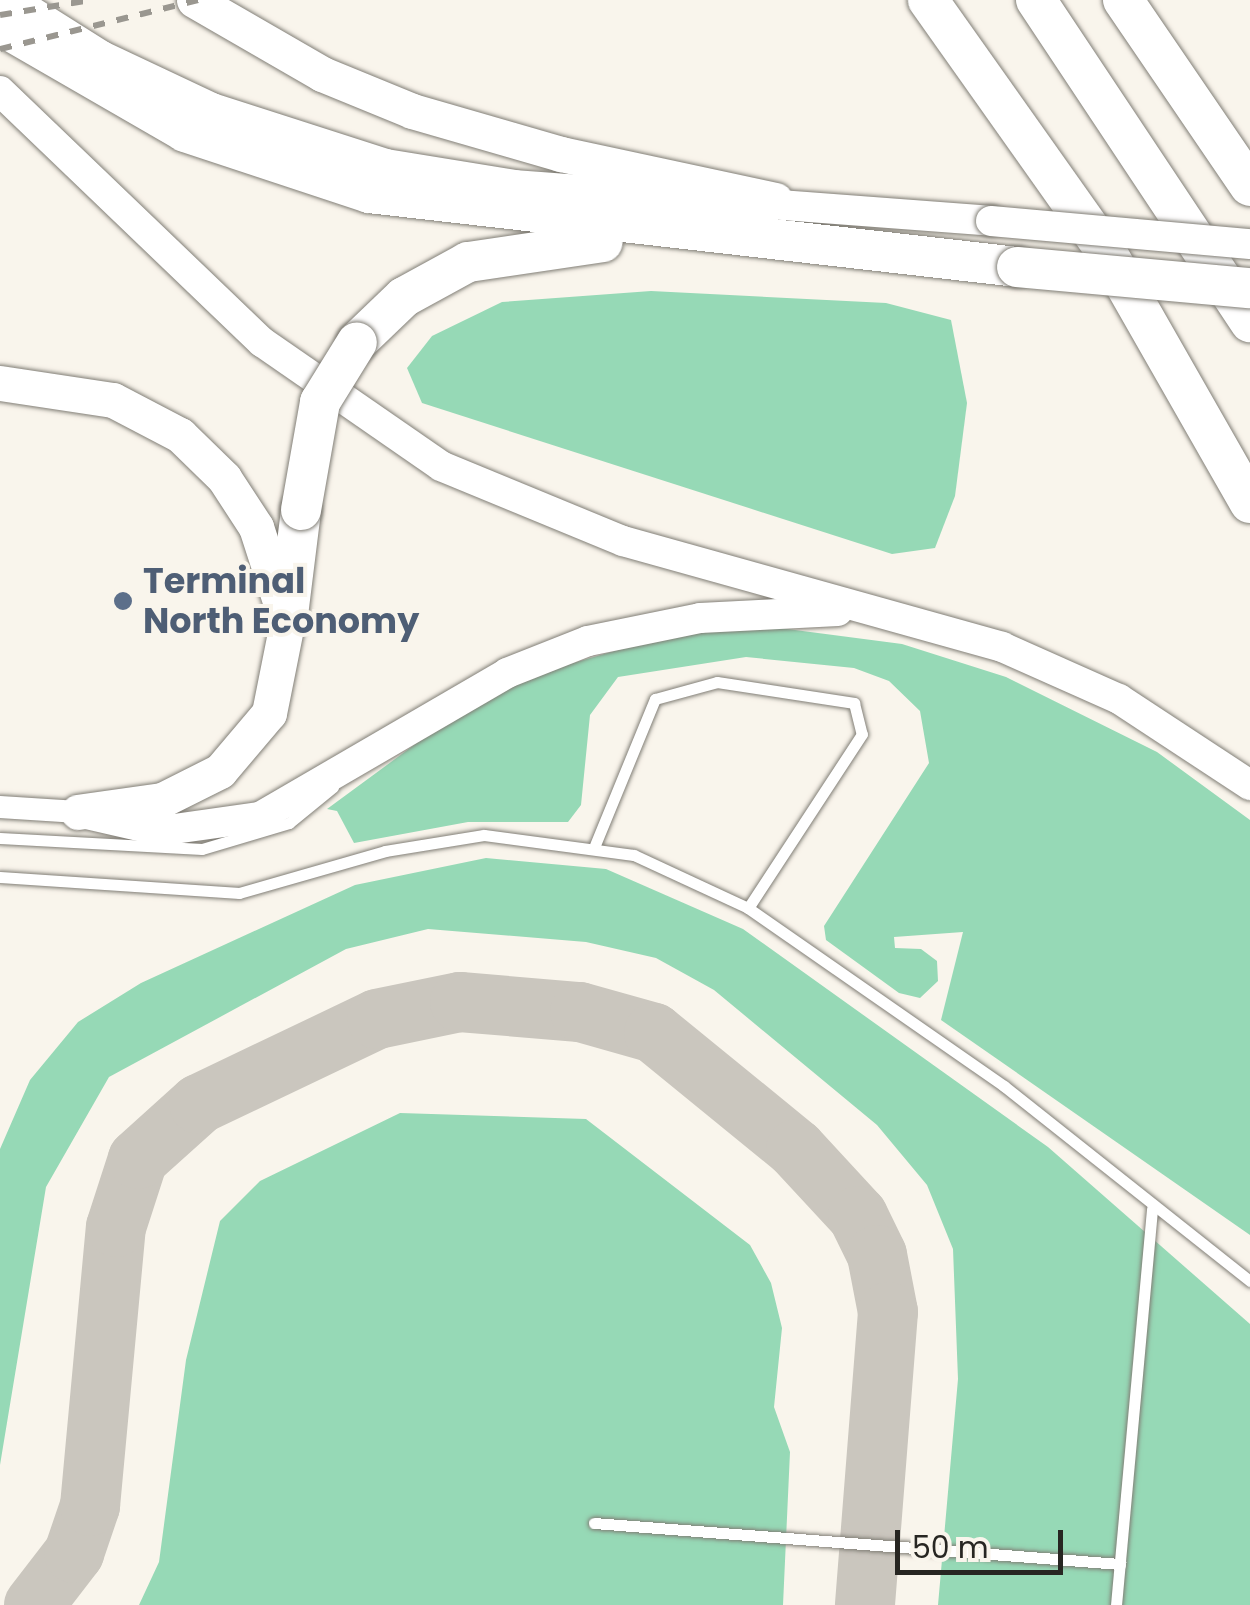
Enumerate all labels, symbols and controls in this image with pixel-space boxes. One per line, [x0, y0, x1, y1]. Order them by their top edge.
place label: Terminal North Economy [143, 560, 419, 642]
marker: Terminal North Economy [112, 590, 134, 612]
scale bar [900, 1510, 1068, 1572]
text: 50 m [912, 1526, 989, 1569]

